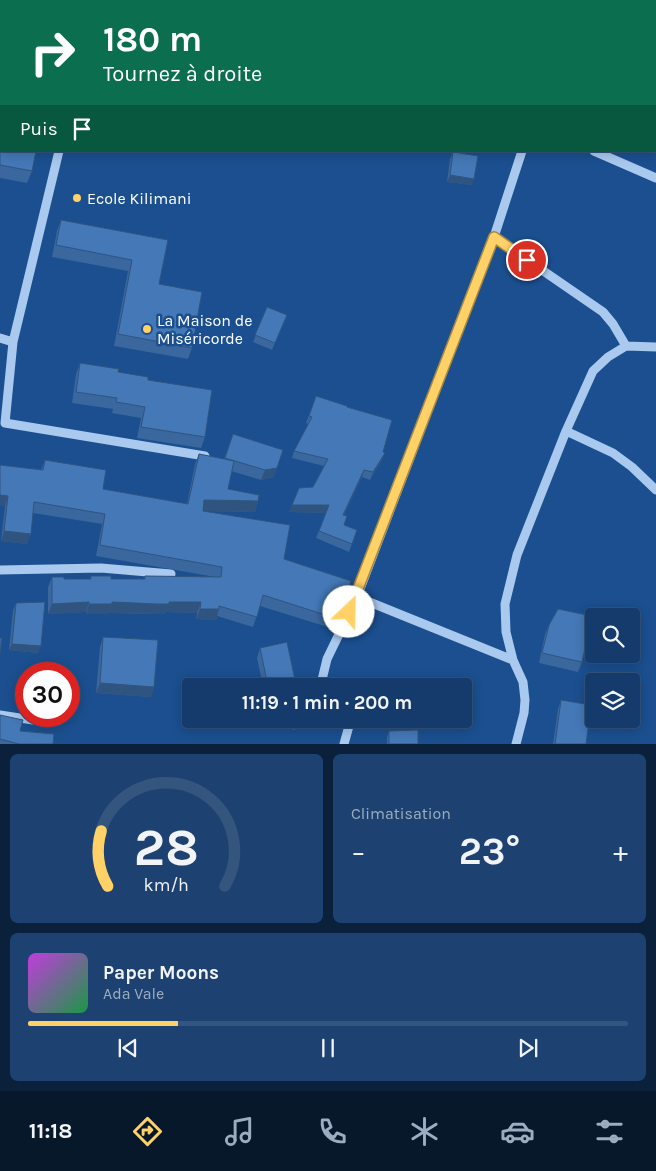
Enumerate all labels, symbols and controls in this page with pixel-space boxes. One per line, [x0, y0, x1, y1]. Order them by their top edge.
text: 180 m [103, 19, 202, 60]
icon: right [20, 20, 85, 85]
text: Tournez à droite [103, 61, 262, 87]
icon: arrive [68, 115, 96, 143]
text: Puis [20, 118, 58, 140]
place label: Ecole Kilimani [87, 189, 191, 208]
marker: Ecole Kilimani [71, 192, 83, 204]
pin [506, 239, 548, 281]
icon: arrive [513, 246, 541, 274]
place label: La Maison de Miséricorde [157, 311, 253, 348]
marker: La Maison de Miséricorde [141, 323, 153, 335]
position arrow [322, 585, 374, 637]
map controls [585, 608, 640, 728]
button: search [585, 608, 640, 663]
speed limit sign: 30 [15, 662, 80, 727]
button: layers [585, 673, 640, 728]
text: 11:19 · 1 min · 200 m [242, 692, 412, 714]
text: Climatisation [351, 804, 451, 823]
text: 28 [134, 817, 199, 878]
text: 23° [459, 829, 520, 874]
text: − [351, 835, 366, 868]
text: + [613, 835, 628, 868]
text: km/h [144, 875, 189, 896]
text: Paper Moons [103, 962, 219, 984]
text: Ada Vale [103, 984, 164, 1003]
icon: previous [114, 1034, 142, 1062]
icon: pause [314, 1034, 342, 1062]
icon: next [514, 1034, 542, 1062]
icon: directions [130, 1114, 165, 1149]
icon: music [222, 1114, 257, 1149]
icon: phone [315, 1114, 350, 1149]
icon: climate [407, 1114, 442, 1149]
icon: car [500, 1114, 535, 1149]
icon: filters [592, 1114, 627, 1149]
text: 11:18 [29, 1118, 72, 1144]

